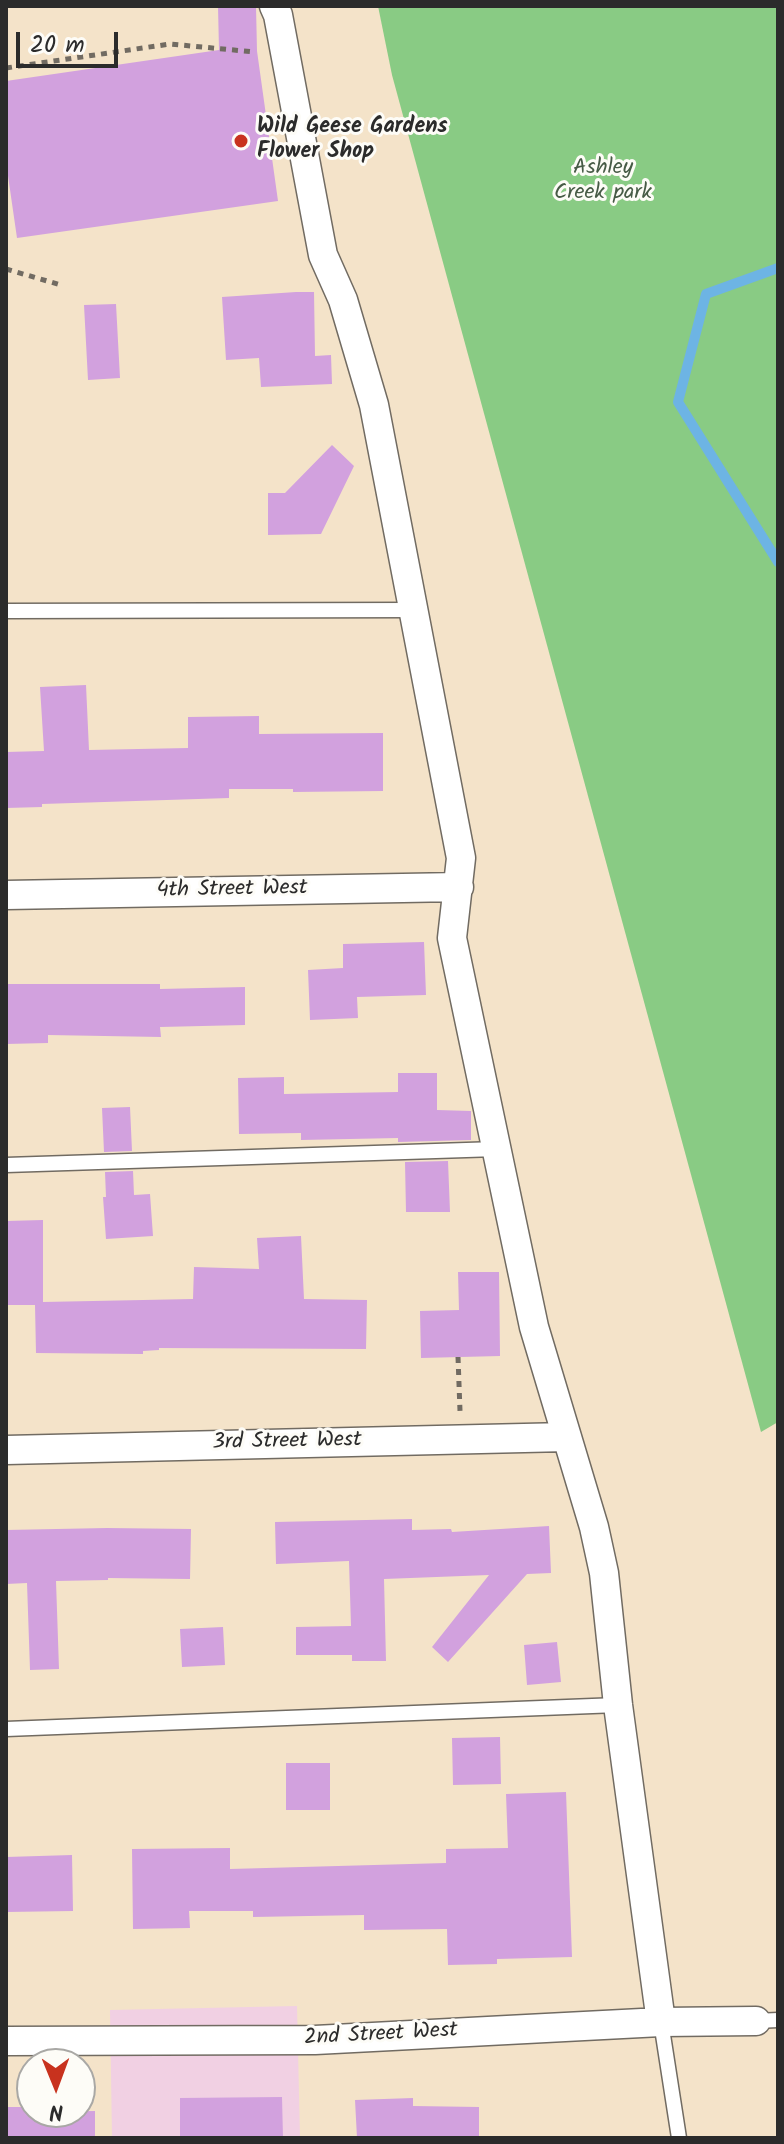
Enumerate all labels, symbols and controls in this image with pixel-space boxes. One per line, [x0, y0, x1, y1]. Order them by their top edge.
scale bar [20, 16, 122, 66]
text: 20 m [30, 26, 85, 65]
place label: Wild Geese Gardens Flower Shop [257, 115, 448, 166]
marker: Wild Geese Gardens Flower Shop [232, 132, 250, 150]
park label: Ashley Creek park [554, 156, 652, 208]
street label: 4th Street West [156, 876, 308, 906]
street label: 3rd Street West [212, 1428, 362, 1458]
street label: 2nd Street West [303, 2019, 459, 2053]
north arrow [16, 2048, 96, 2128]
text: N [49, 2093, 64, 2128]

